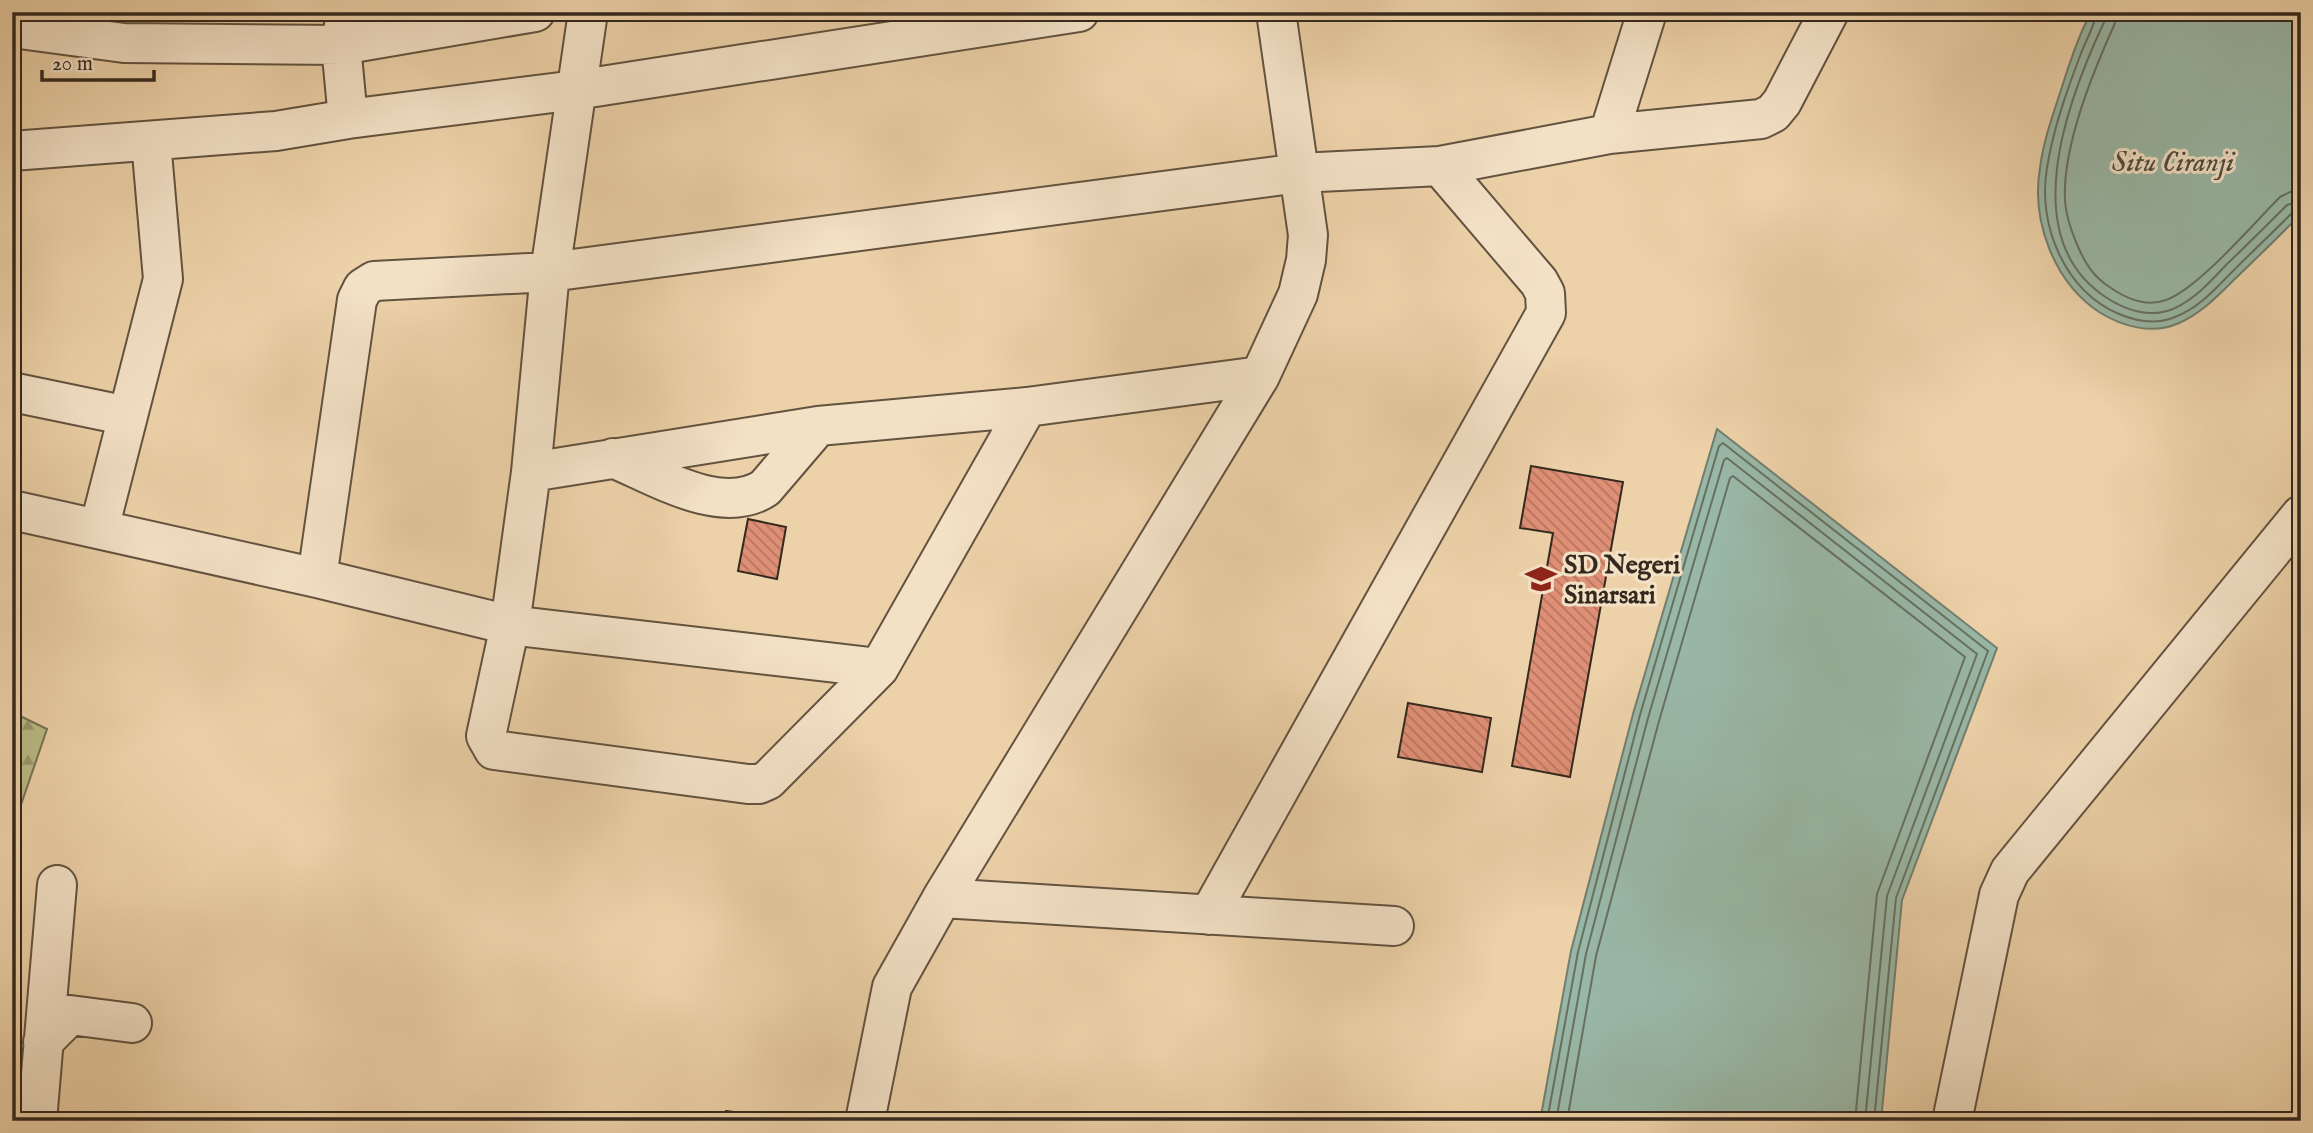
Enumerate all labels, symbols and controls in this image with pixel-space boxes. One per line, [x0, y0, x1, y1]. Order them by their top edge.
scale bar [42, 38, 154, 82]
text: 20 m [52, 51, 93, 78]
water label: Situ Ciranji [2112, 146, 2236, 181]
place label: SD Negeri Sinarsari [1564, 549, 1680, 612]
school or university icon: SD Negeri Sinarsari [1524, 562, 1558, 596]

